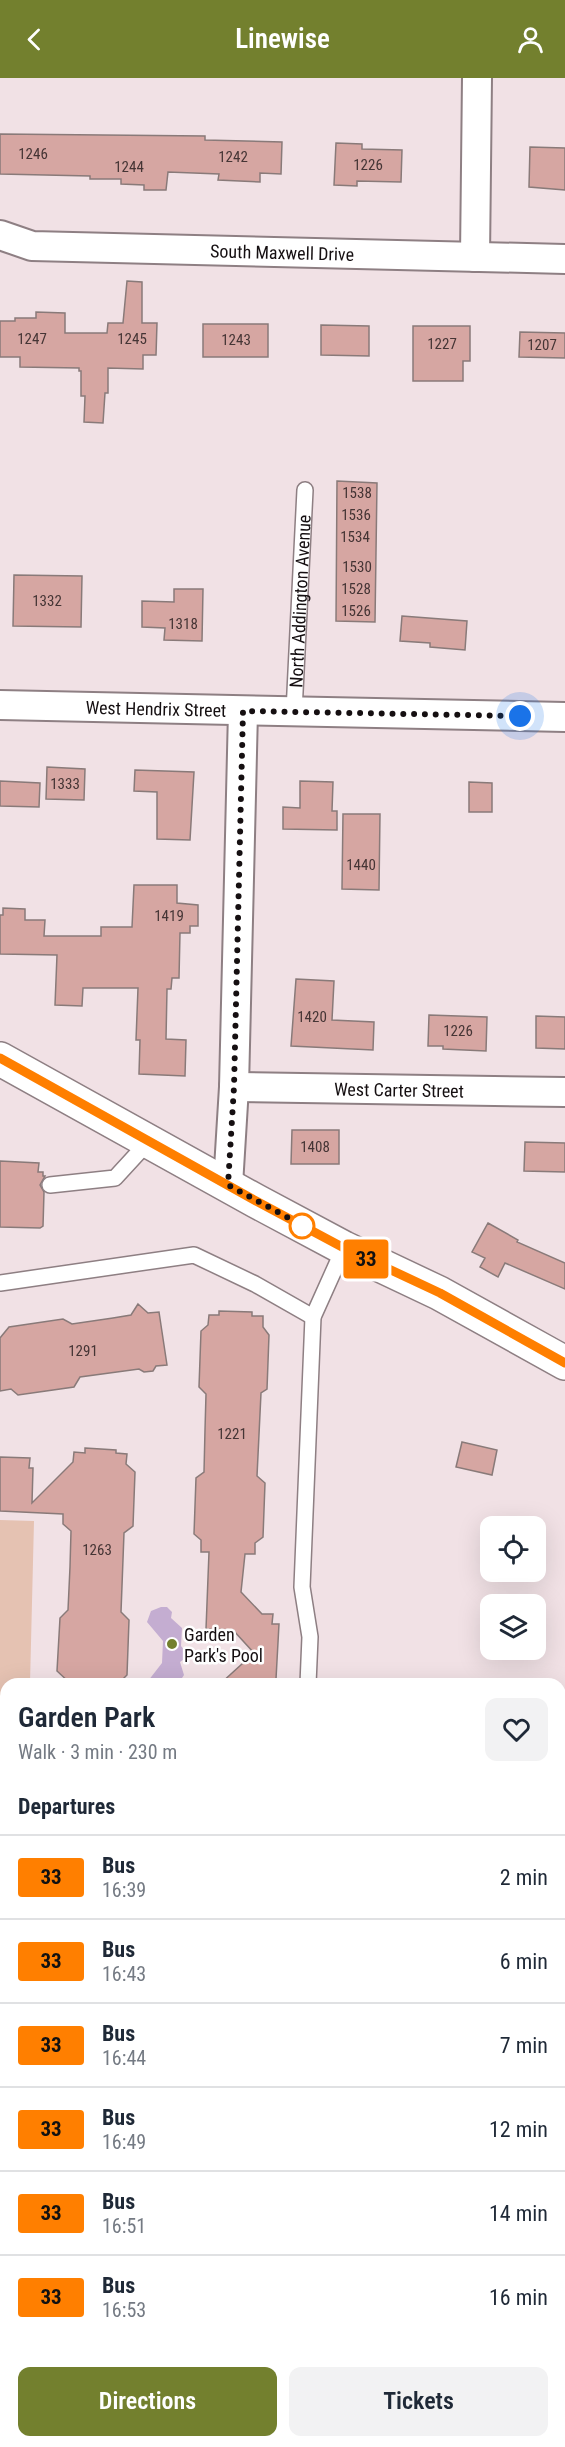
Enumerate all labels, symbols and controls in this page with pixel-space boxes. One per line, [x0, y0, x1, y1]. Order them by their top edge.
icon: back [18, 23, 51, 56]
text: Linewise [235, 23, 330, 55]
icon: person [514, 23, 547, 56]
house number: 1246 [18, 145, 48, 163]
house number: 1242 [218, 148, 248, 166]
house number: 1226 [353, 156, 383, 174]
house number: 1244 [114, 158, 144, 176]
street label: South Maxwell Drive [210, 240, 354, 264]
house number: 1247 [17, 330, 47, 348]
house number: 1245 [117, 330, 147, 348]
house number: 1243 [221, 331, 251, 349]
house number: 1227 [427, 335, 457, 353]
house number: 1207 [527, 336, 557, 354]
house number: 1538 [342, 484, 372, 502]
house number: 1536 [341, 506, 371, 524]
street label: North Addington Avenue [285, 514, 314, 688]
house number: 1534 [340, 528, 370, 546]
house number: 1530 [342, 558, 372, 576]
house number: 1528 [341, 580, 371, 598]
house number: 1332 [32, 592, 62, 610]
house number: 1526 [341, 602, 371, 620]
house number: 1318 [168, 615, 198, 633]
street label: West Hendrix Street [85, 696, 227, 720]
your location [505, 701, 535, 731]
house number: 1333 [50, 775, 80, 793]
house number: 1440 [346, 856, 376, 874]
house number: 1419 [154, 907, 184, 925]
house number: 1420 [297, 1008, 327, 1026]
house number: 1226 [443, 1022, 473, 1040]
street label: West Carter Street [334, 1078, 464, 1101]
house number: 1408 [300, 1138, 330, 1156]
unlabelled marker [289, 1213, 315, 1239]
line badge: 33 [339, 1240, 393, 1278]
text: 33 [355, 1247, 377, 1271]
house number: 1291 [68, 1342, 98, 1360]
house number: 1221 [217, 1425, 247, 1443]
map controls [480, 1516, 546, 1660]
button: locate [480, 1516, 546, 1582]
house number: 1263 [82, 1541, 112, 1559]
button: layers [480, 1594, 546, 1660]
place label: Garden Park's Pool [184, 1624, 263, 1666]
marker: Garden Park's Pool [165, 1637, 179, 1651]
button: heart [485, 1698, 548, 1761]
text: Garden Park [18, 1701, 155, 1734]
text: Walk · 3 min · 230 m [18, 1740, 177, 1764]
text: Departures [18, 1794, 115, 1819]
text: Bus [102, 1853, 135, 1878]
text: 33 [40, 1865, 62, 1889]
text: 2 min [500, 1865, 548, 1890]
text: 16:39 [102, 1878, 146, 1902]
text: Bus [102, 1937, 135, 1962]
text: 33 [40, 1949, 62, 1973]
text: 6 min [500, 1949, 548, 1974]
text: 16:43 [102, 1962, 146, 1986]
text: Bus [102, 2021, 135, 2046]
text: 33 [40, 2033, 62, 2057]
text: 7 min [500, 2033, 548, 2058]
text: 16:44 [102, 2046, 146, 2070]
text: Bus [102, 2105, 135, 2130]
text: 33 [40, 2117, 62, 2141]
text: 12 min [489, 2117, 548, 2142]
text: 16:49 [102, 2130, 146, 2154]
text: Bus [102, 2189, 135, 2214]
text: 33 [40, 2201, 62, 2225]
text: 14 min [489, 2201, 548, 2226]
text: 16:51 [102, 2214, 146, 2238]
text: Bus [102, 2273, 135, 2298]
text: 33 [40, 2285, 62, 2309]
text: 16 min [489, 2285, 548, 2310]
text: 16:53 [102, 2298, 146, 2322]
button: Directions [18, 2367, 277, 2436]
button: Tickets [289, 2367, 548, 2436]

